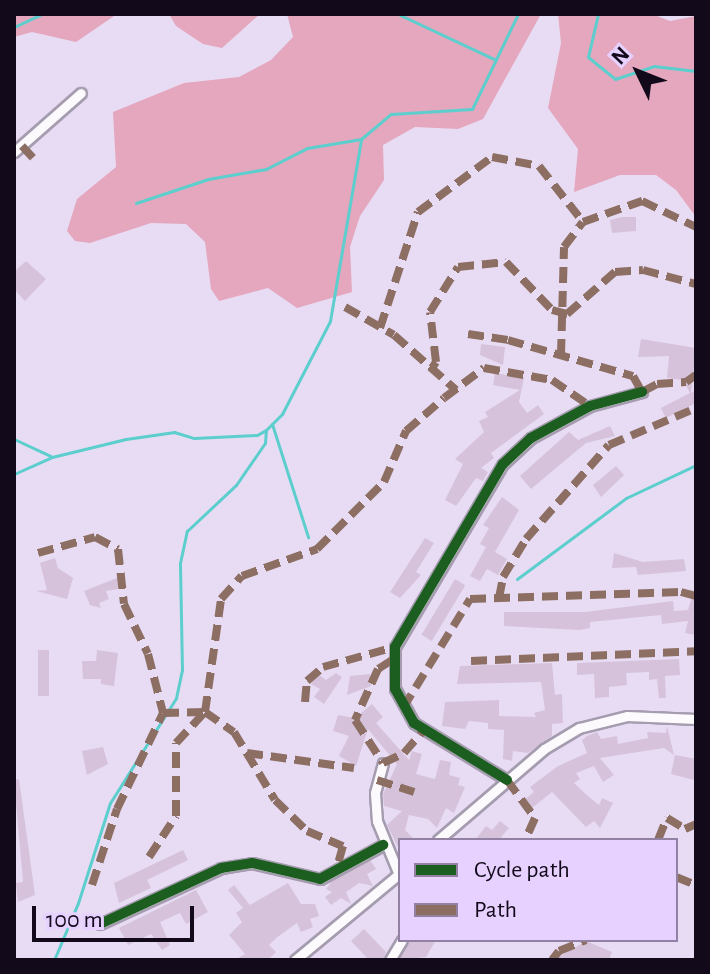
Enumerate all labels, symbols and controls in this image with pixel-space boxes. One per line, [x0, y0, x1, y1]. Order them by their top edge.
north arrow [598, 32, 678, 112]
text: N [607, 43, 634, 69]
legend [398, 838, 678, 942]
text: Cycle path [474, 858, 570, 882]
scale bar [36, 890, 198, 940]
text: Path [474, 898, 517, 922]
text: 100 m [46, 908, 103, 932]

